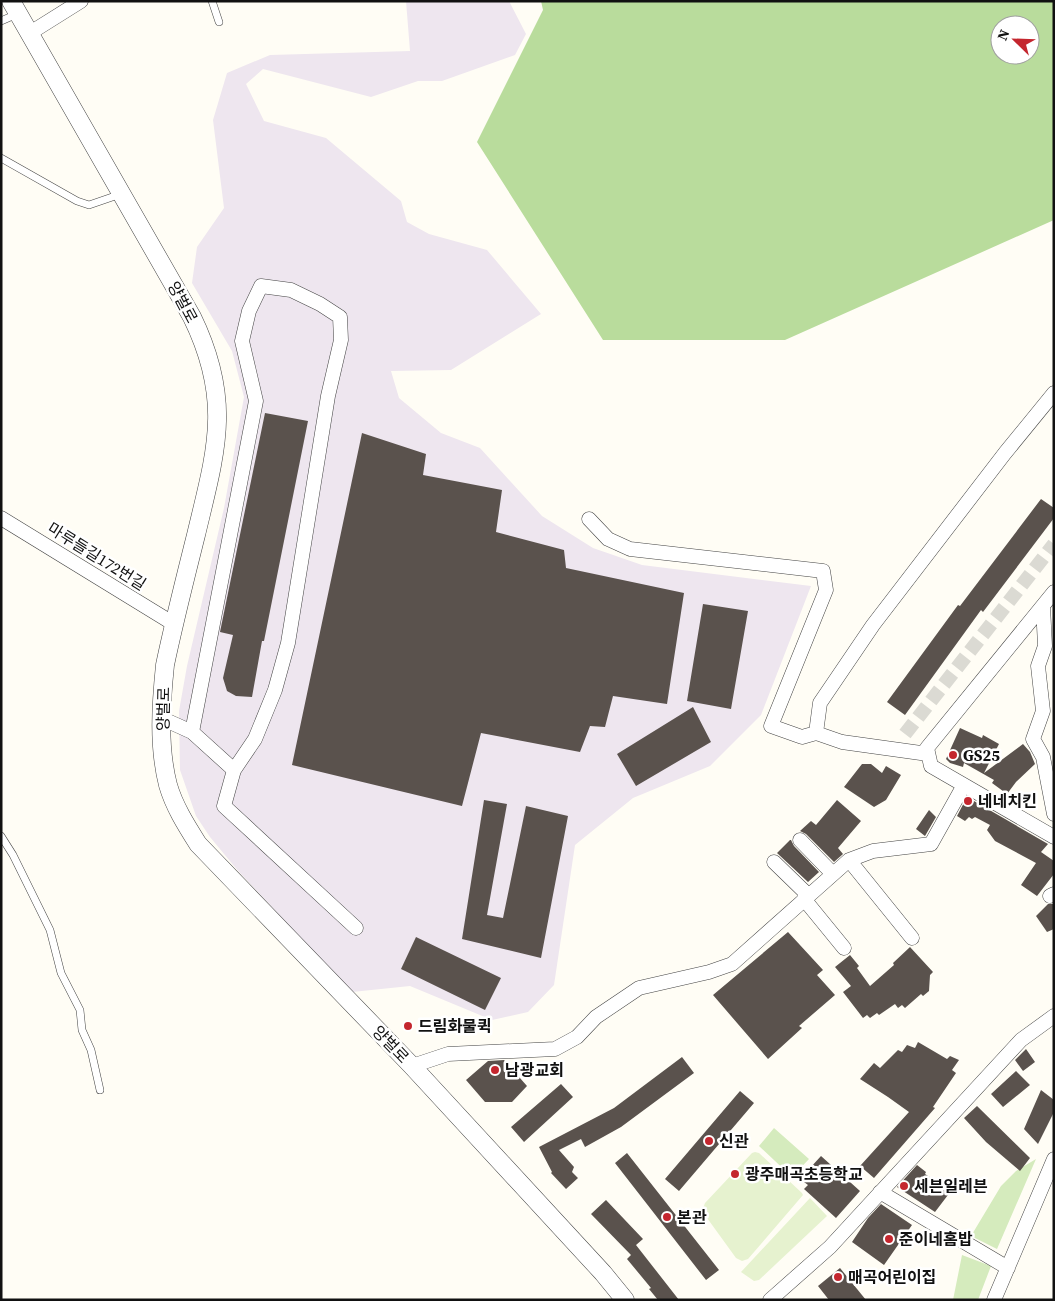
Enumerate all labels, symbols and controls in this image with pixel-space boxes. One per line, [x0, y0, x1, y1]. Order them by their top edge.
north arrow [990, 15, 1040, 65]
text: N [992, 26, 1014, 44]
street label: 양벌로 [163, 277, 203, 327]
street label: 마루들길172번길 [44, 517, 150, 595]
street label: 양벌로 [152, 686, 174, 731]
place label: GS25 [963, 744, 1000, 766]
marker: GS25 [947, 749, 959, 761]
place label: 네네치킨 [978, 790, 1037, 812]
marker: 네네치킨 [962, 795, 974, 807]
place label: 드림화물퀵 [418, 1015, 492, 1037]
street label: 양벌로 [368, 1020, 414, 1068]
marker: 드림화물퀵 [402, 1020, 414, 1032]
place label: 남광교회 [505, 1059, 564, 1081]
marker: 남광교회 [489, 1064, 501, 1076]
place label: 신관 [719, 1130, 749, 1152]
marker: 신관 [703, 1135, 715, 1147]
place label: 광주매곡초등학교 [745, 1163, 863, 1185]
marker: 광주매곡초등학교 [729, 1168, 741, 1180]
place label: 세븐일레븐 [914, 1175, 988, 1197]
marker: 세븐일레븐 [898, 1180, 910, 1192]
place label: 본관 [677, 1206, 707, 1228]
marker: 본관 [661, 1211, 673, 1223]
place label: 준이네홈밥 [899, 1228, 973, 1250]
marker: 준이네홈밥 [883, 1233, 895, 1245]
place label: 매곡어린이집 [848, 1266, 936, 1288]
marker: 매곡어린이집 [832, 1271, 844, 1283]

